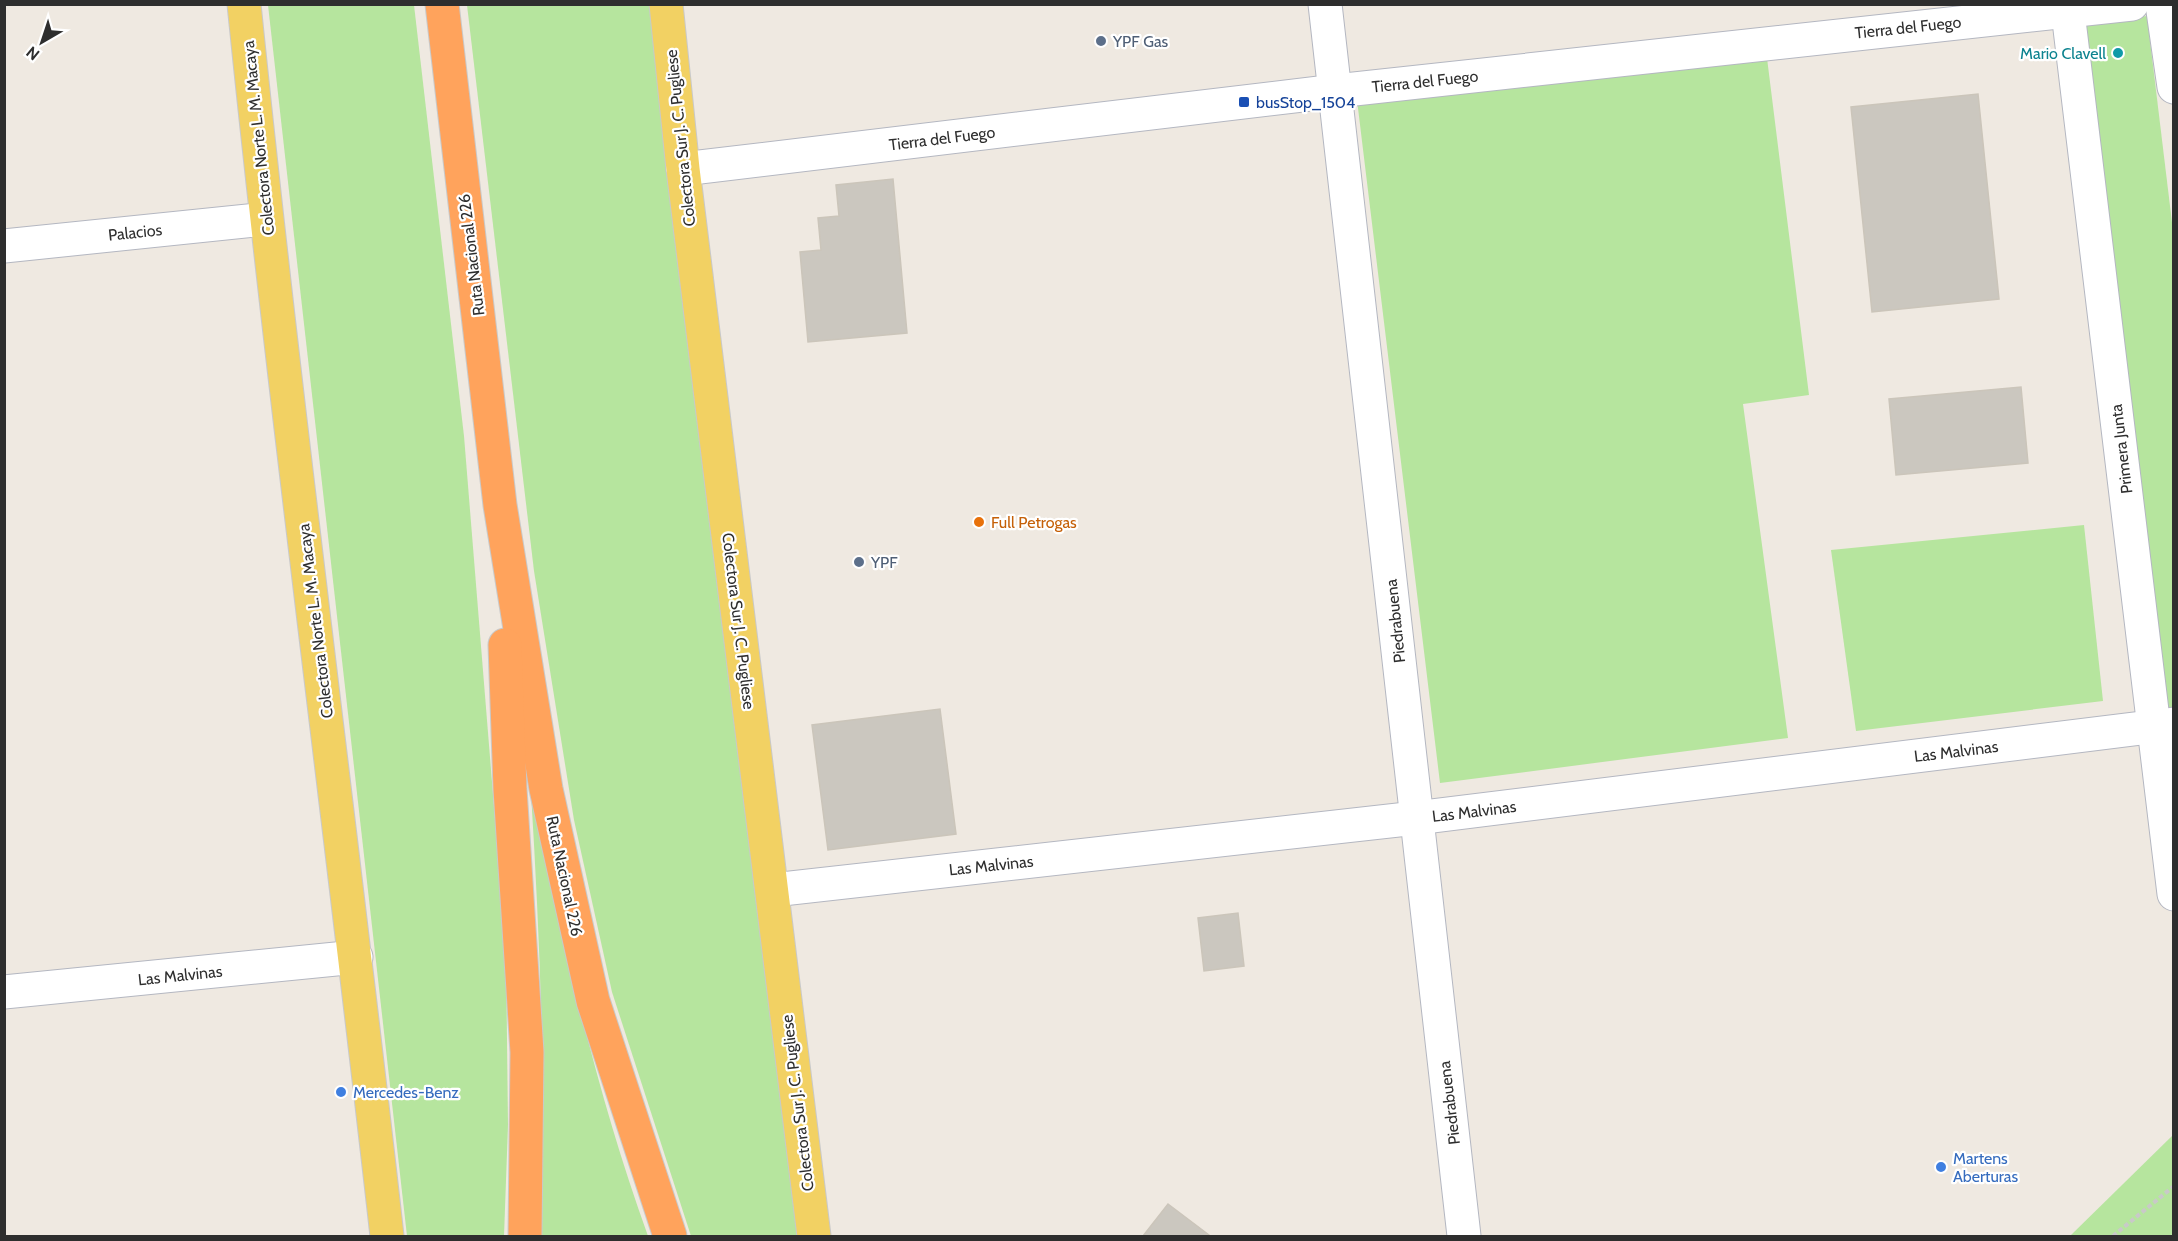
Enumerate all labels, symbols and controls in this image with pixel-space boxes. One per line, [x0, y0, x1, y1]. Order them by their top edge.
north arrow [12, 12, 72, 72]
street label: Tierra del Fuego [1854, 12, 1962, 43]
place label: YPF Gas [1112, 32, 1169, 51]
marker: YPF Gas [1094, 34, 1108, 48]
street label: Colectora Norte L. M. Macaya [239, 39, 278, 236]
text: N [23, 42, 43, 64]
place label: Mario Clavell [2020, 44, 2106, 63]
marker: Mario Clavell [2111, 46, 2125, 60]
street label: Colectora Sur J. C. Pugliese [662, 49, 699, 227]
street label: Tierra del Fuego [1371, 66, 1479, 97]
place label: busStop_1504 [1256, 93, 1355, 112]
marker: busStop_1504 [1237, 95, 1251, 109]
street label: Tierra del Fuego [888, 123, 996, 154]
street label: Ruta Nacional 226 [455, 193, 488, 317]
street label: Palacios [107, 220, 163, 245]
street label: Primera Junta [2107, 403, 2136, 495]
place label: Full Petrogas [991, 513, 1077, 532]
marker: Full Petrogas [972, 515, 986, 529]
street label: Colectora Norte L. M. Macaya [294, 522, 337, 719]
street label: Colectora Sur J. C. Pugliese [718, 532, 759, 710]
place label: YPF [870, 553, 898, 572]
marker: YPF [852, 555, 866, 569]
street label: Piedrabuena [1382, 578, 1409, 664]
street label: Las Malvinas [1913, 737, 2000, 766]
street label: Las Malvinas [1431, 797, 1518, 826]
street label: Ruta Nacional 226 [542, 814, 587, 938]
street label: Las Malvinas [948, 852, 1035, 879]
street label: Las Malvinas [137, 962, 224, 989]
street label: Colectora Sur J. C. Pugliese [777, 1014, 818, 1192]
street label: Piedrabuena [1435, 1060, 1464, 1146]
place label: Mercedes-Benz [353, 1083, 459, 1102]
marker: Mercedes-Benz [334, 1085, 348, 1099]
place label: Martens Aberturas [1953, 1149, 2018, 1186]
marker: Martens Aberturas [1934, 1160, 1948, 1174]

